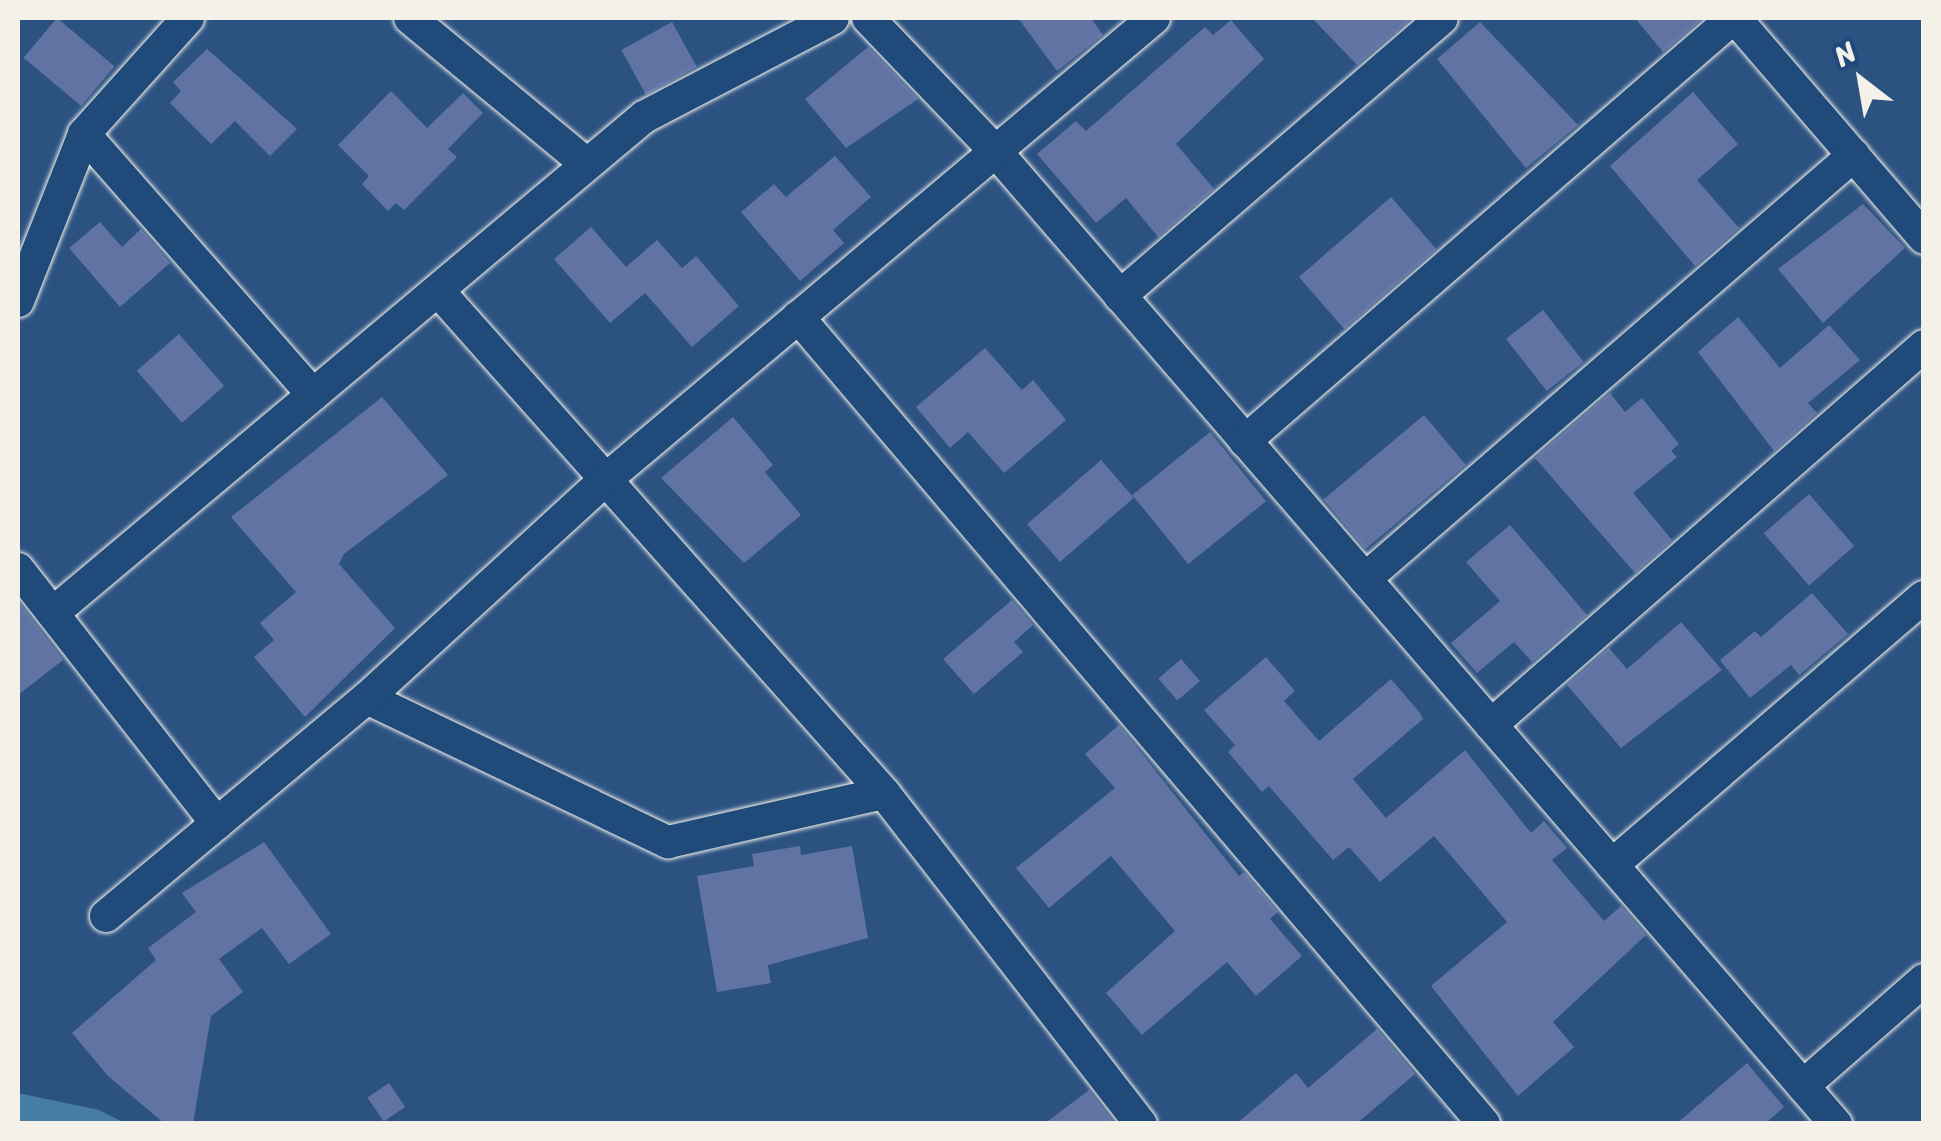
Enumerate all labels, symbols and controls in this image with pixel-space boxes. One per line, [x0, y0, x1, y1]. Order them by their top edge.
text: N [1824, 28, 1866, 80]
north arrow [1811, 30, 1911, 130]

